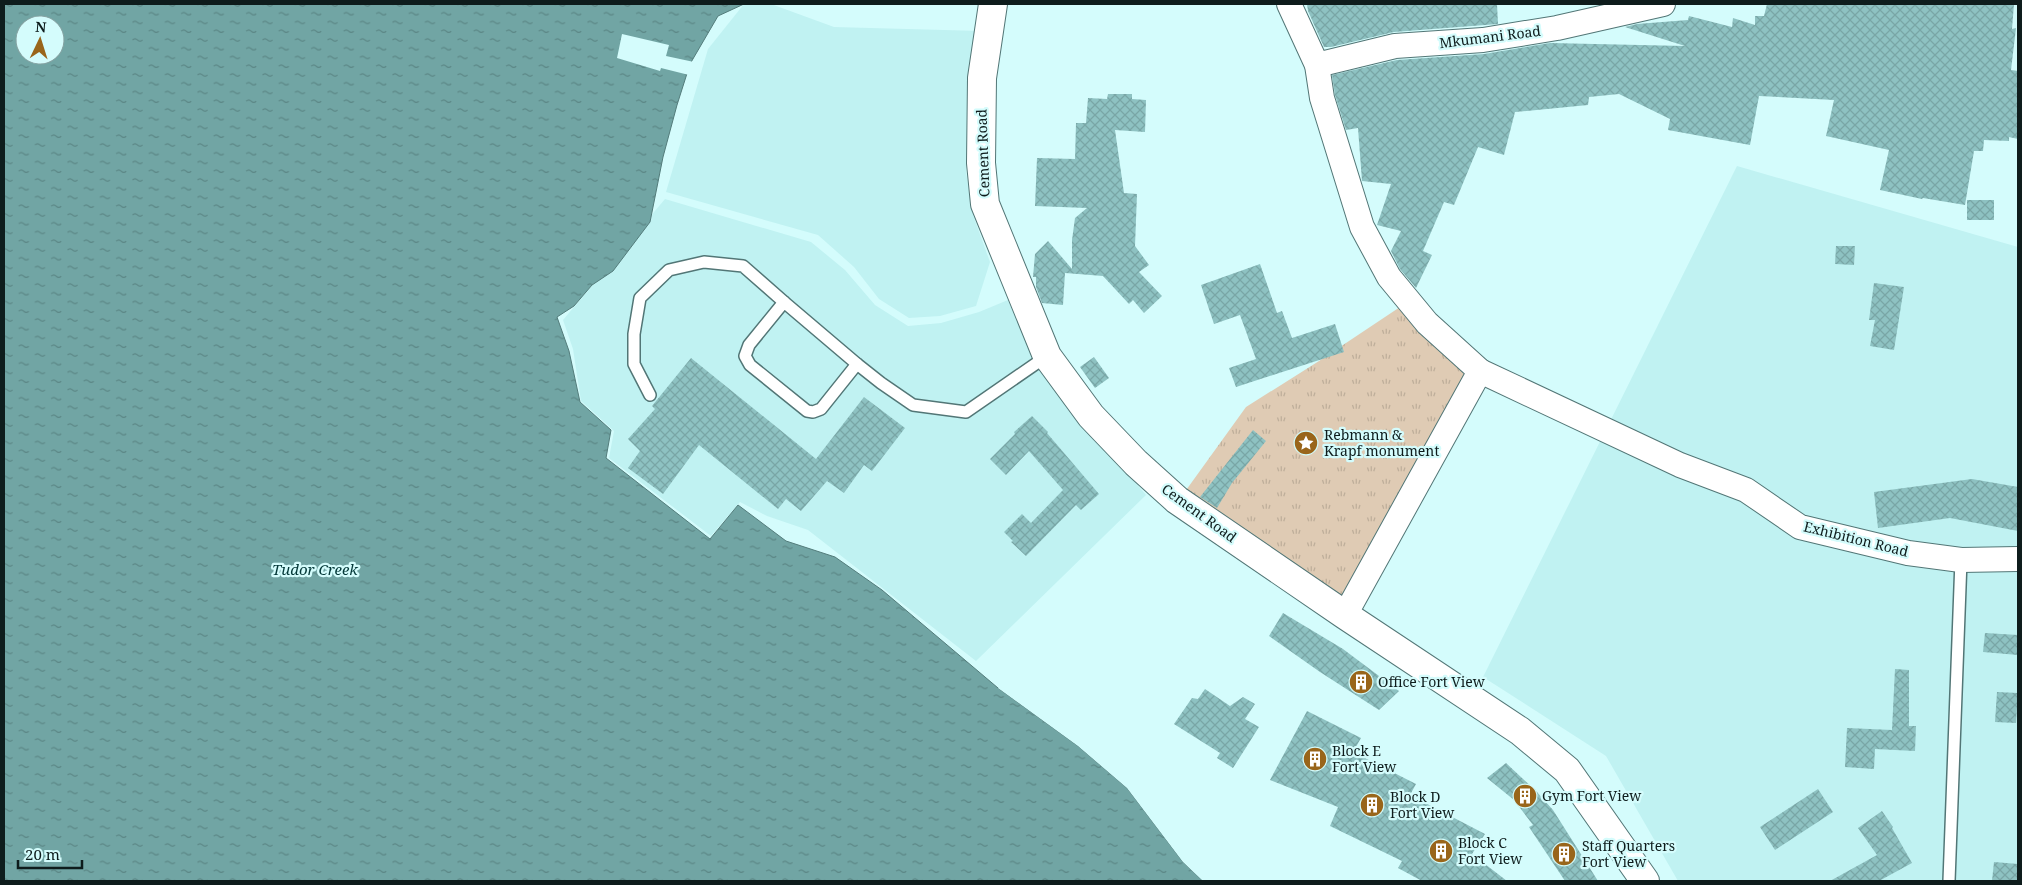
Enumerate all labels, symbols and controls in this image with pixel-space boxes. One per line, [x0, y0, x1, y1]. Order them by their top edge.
north arrow [15, 15, 65, 65]
text: N [35, 17, 47, 36]
street label: Mkumani Road [1438, 21, 1542, 52]
street label: Cement Road [971, 108, 994, 197]
place label: Rebmann & Krapf monument [1324, 425, 1439, 460]
place icon: Rebmann & Krapf monument [1293, 430, 1319, 456]
street label: Cement Road [1158, 479, 1241, 546]
street label: Exhibition Road [1802, 516, 1911, 561]
water label: Tudor Creek [272, 559, 358, 579]
building icon: Office Fort View [1348, 669, 1374, 695]
place label: Office Fort View [1378, 672, 1486, 691]
place label: Block E Fort View [1332, 741, 1397, 776]
building icon: Block E Fort View [1302, 746, 1328, 772]
building icon: Gym Fort View [1512, 783, 1538, 809]
place label: Gym Fort View [1542, 786, 1642, 805]
place label: Block D Fort View [1390, 787, 1455, 822]
building icon: Block D Fort View [1359, 792, 1385, 818]
place label: Block C Fort View [1458, 833, 1523, 868]
place label: Staff Quarters Fort View [1582, 836, 1675, 871]
scale bar [18, 838, 81, 870]
building icon: Block C Fort View [1428, 838, 1454, 864]
building icon: Staff Quarters Fort View [1551, 841, 1577, 867]
text: 20 m [25, 844, 60, 864]

